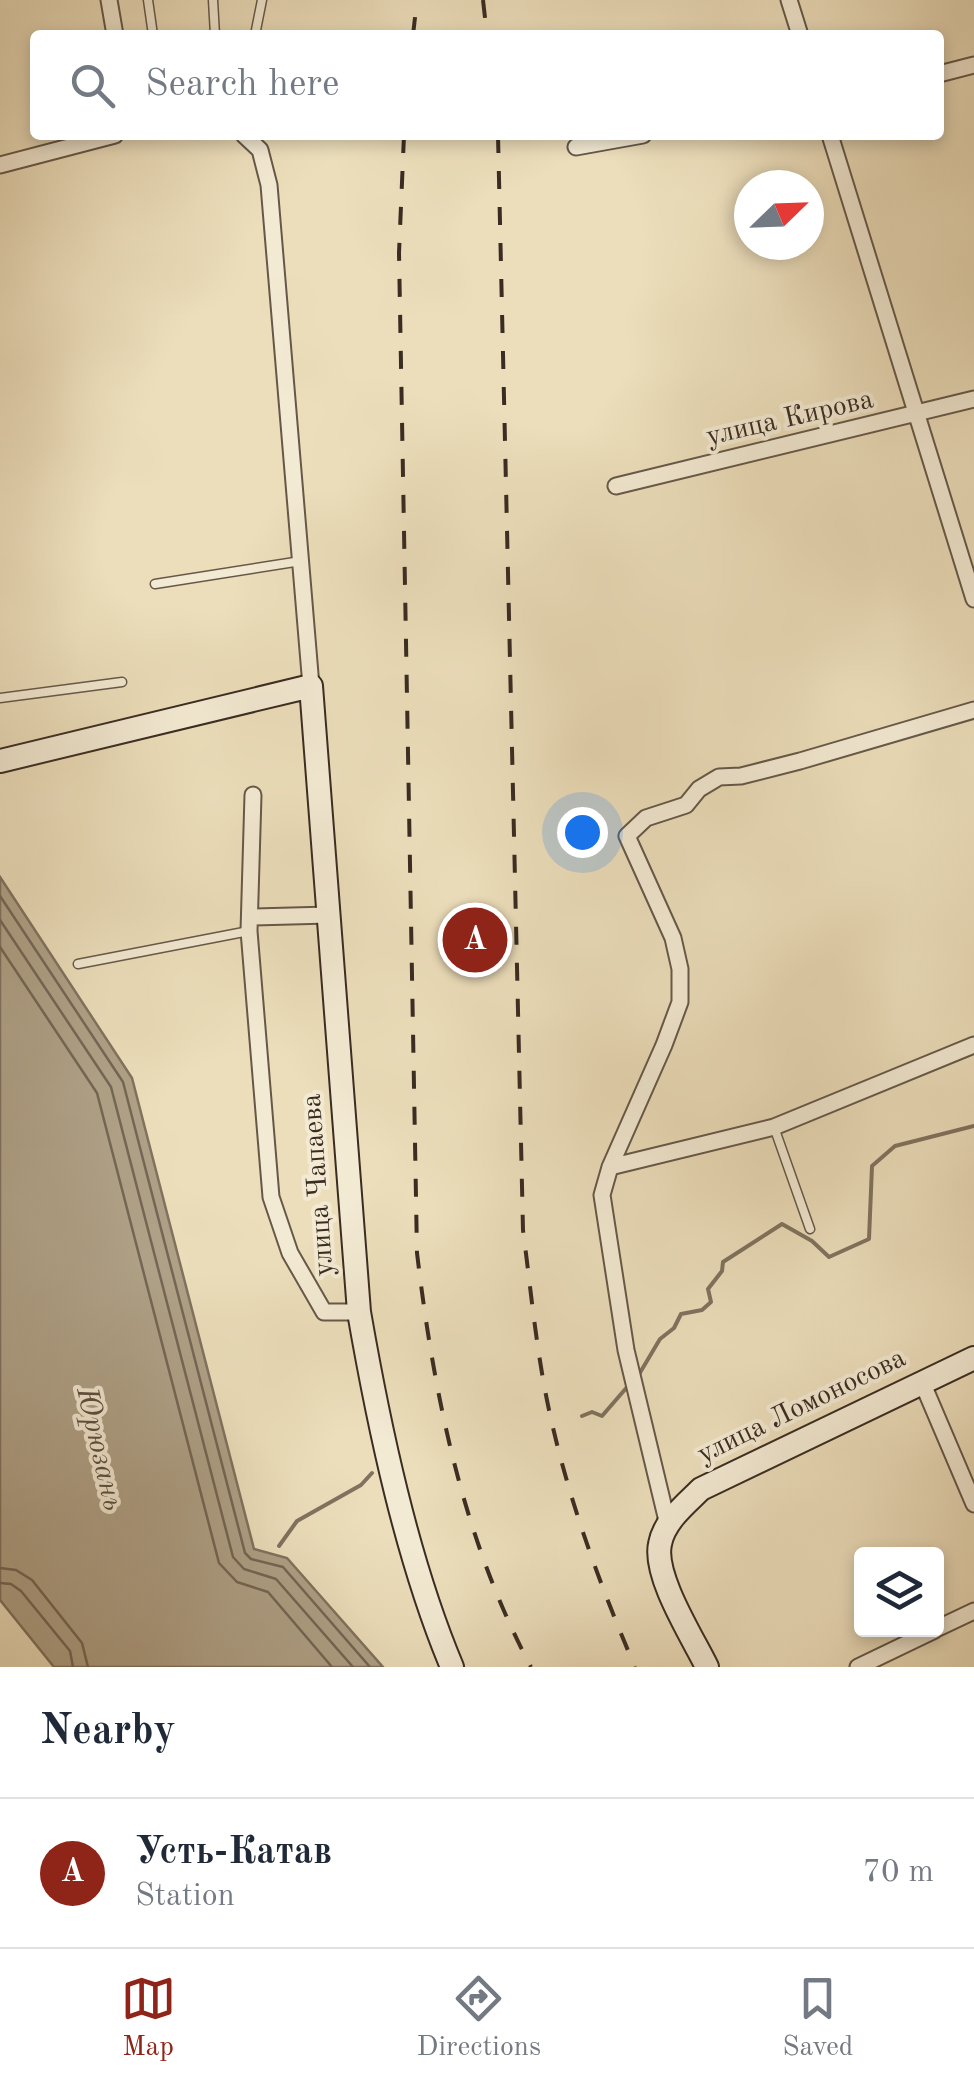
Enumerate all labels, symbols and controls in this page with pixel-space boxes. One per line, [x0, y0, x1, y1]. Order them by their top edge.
search box [30, 30, 944, 140]
icon: search [65, 58, 120, 113]
text: Search here [145, 66, 340, 104]
north arrow [734, 170, 824, 260]
street label: улица Кирова [704, 386, 876, 452]
your location [557, 807, 608, 858]
pin: A [442, 902, 508, 978]
street label: улица Чапаева [299, 1093, 339, 1277]
street label: улица Ломоносова [694, 1344, 911, 1470]
water label: Юрюзань [70, 1383, 128, 1514]
map controls [854, 1547, 944, 1637]
button: layers [854, 1547, 944, 1637]
text: Nearby [40, 1711, 176, 1753]
text: Усть-Катав [135, 1834, 332, 1872]
text: A [60, 1857, 85, 1889]
text: 70 m [863, 1857, 934, 1889]
text: Station [135, 1881, 235, 1913]
tab: Map [121, 1971, 176, 2066]
tab: Directions [417, 1971, 541, 2066]
tab: Saved [782, 1971, 853, 2066]

